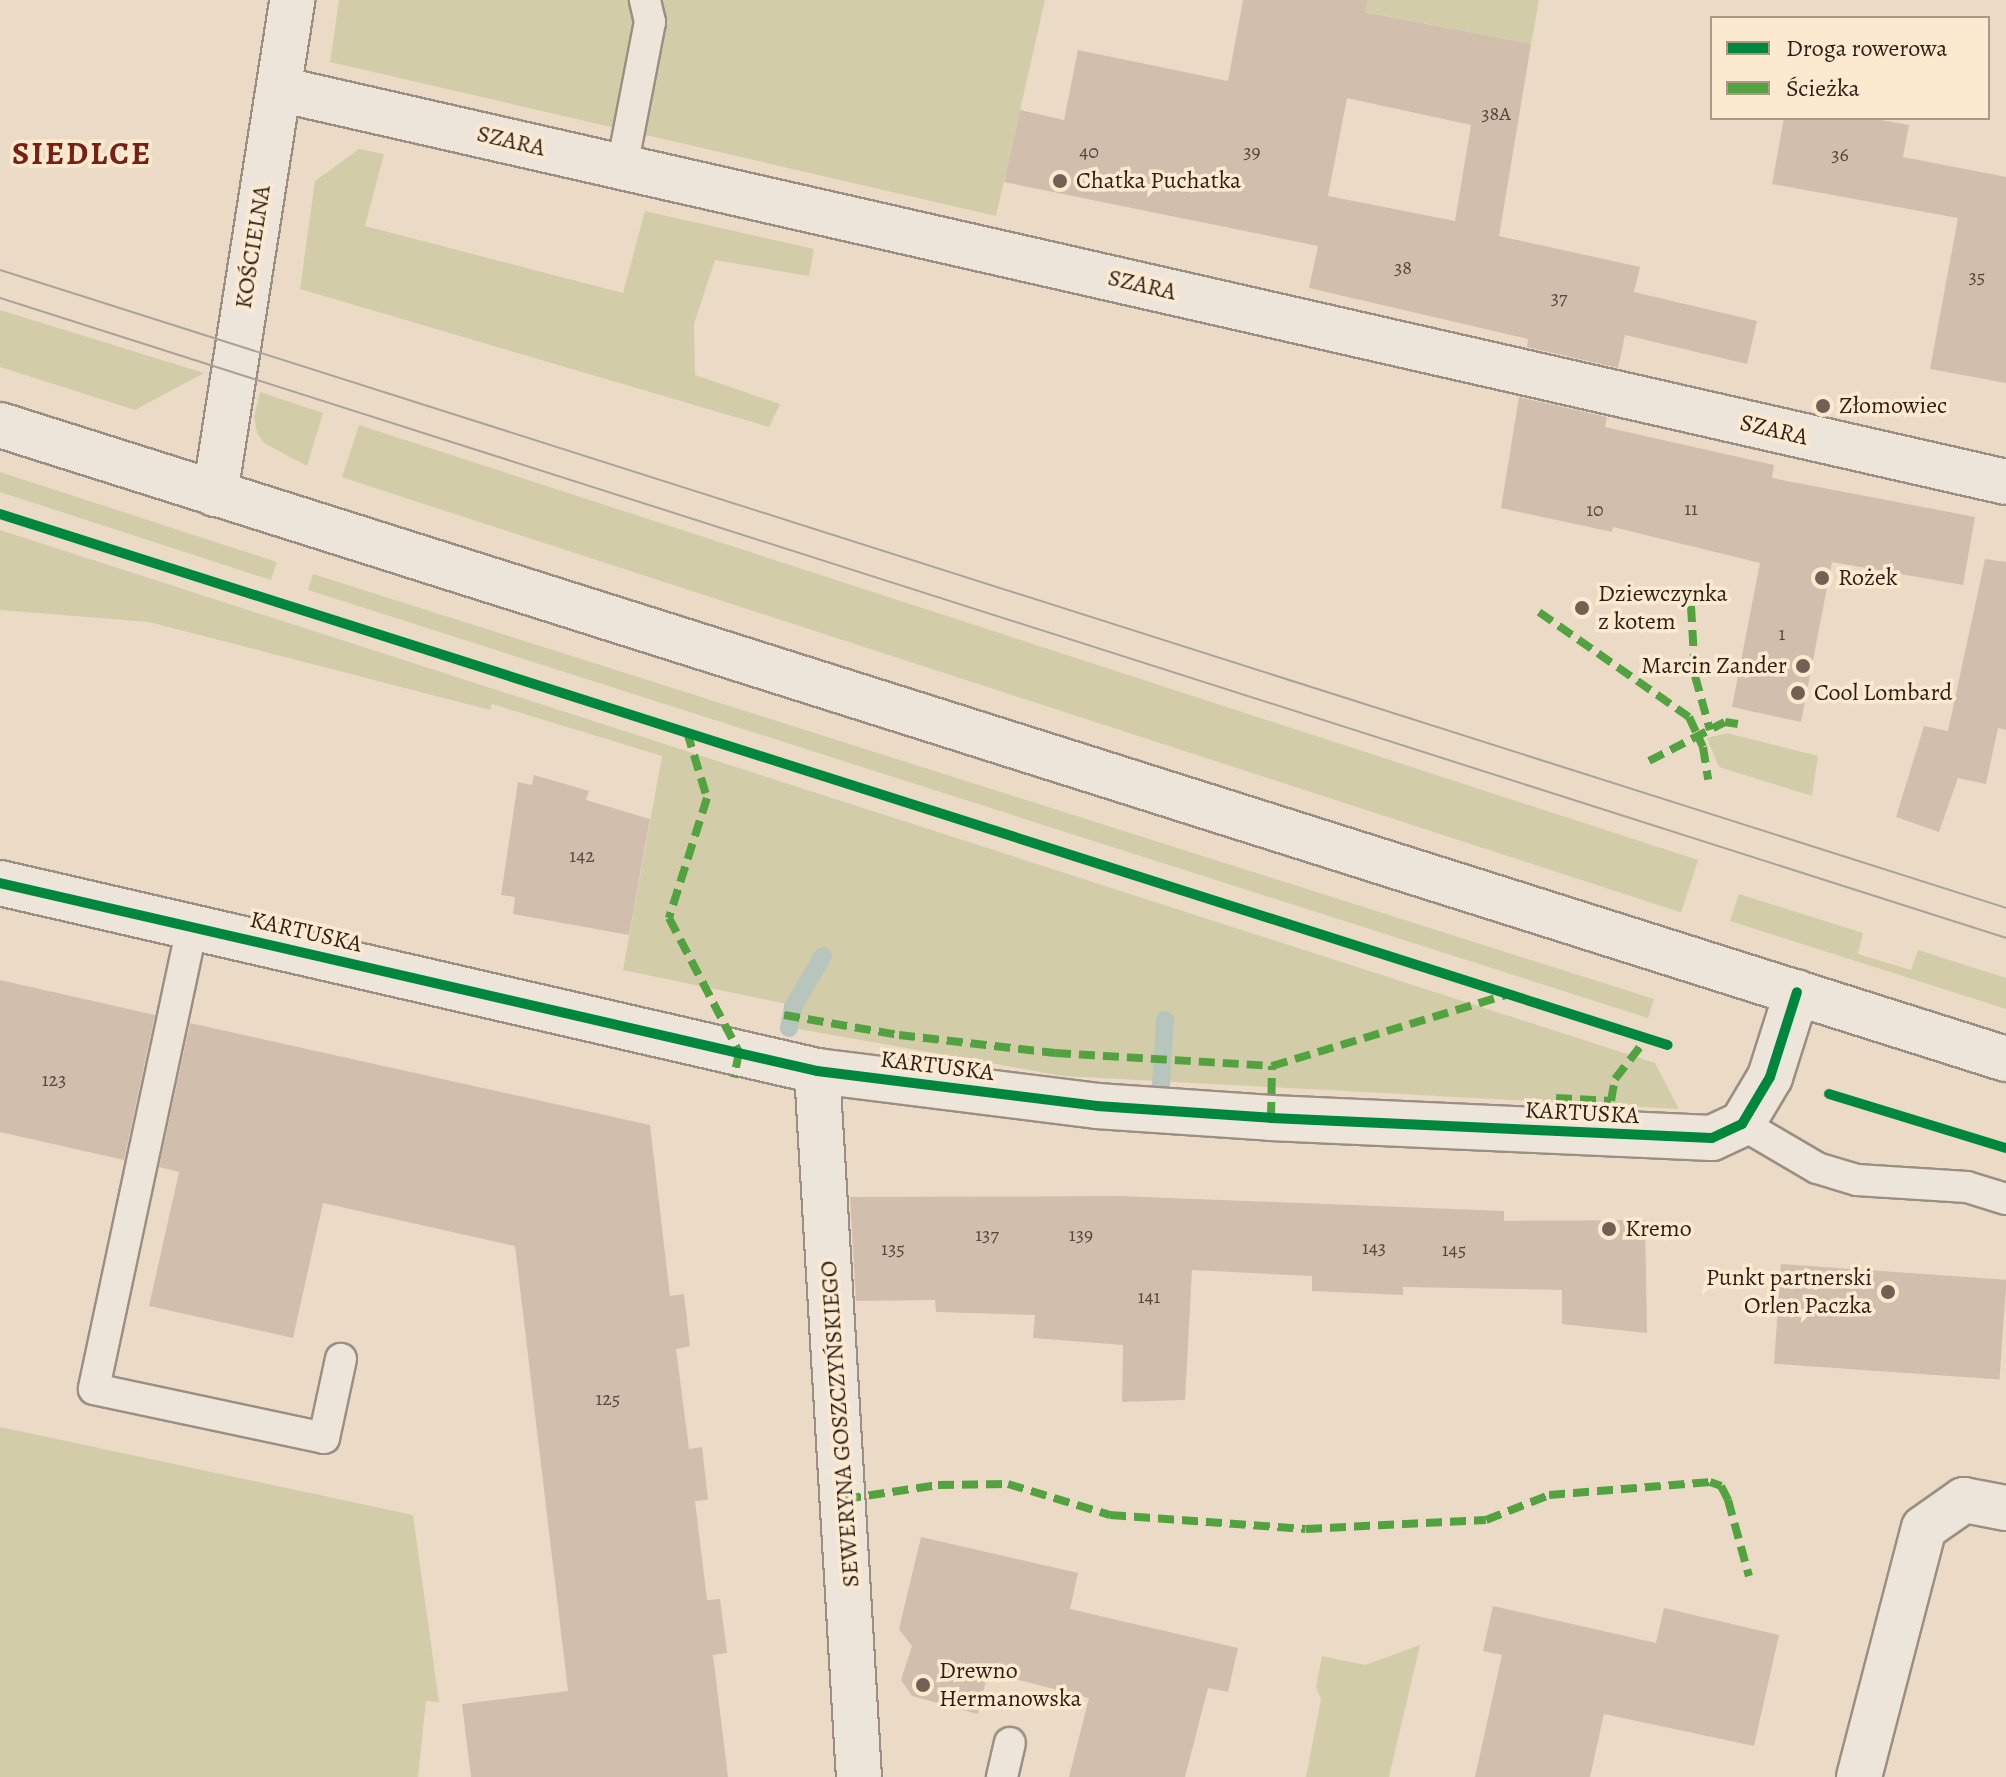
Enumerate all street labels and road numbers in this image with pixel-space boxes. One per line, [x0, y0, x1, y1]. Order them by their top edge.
street label: SZARA [474, 119, 548, 163]
street label: KOŚCIELNA [229, 183, 277, 311]
street label: SZARA [1105, 263, 1179, 307]
street label: SZARA [1737, 408, 1811, 452]
street label: KARTUSKA [247, 905, 365, 959]
street label: KARTUSKA [879, 1045, 995, 1087]
street label: KARTUSKA [1524, 1096, 1640, 1130]
street label: SEWERYNA GOSZCZYŃSKIEGO [814, 1260, 866, 1588]

